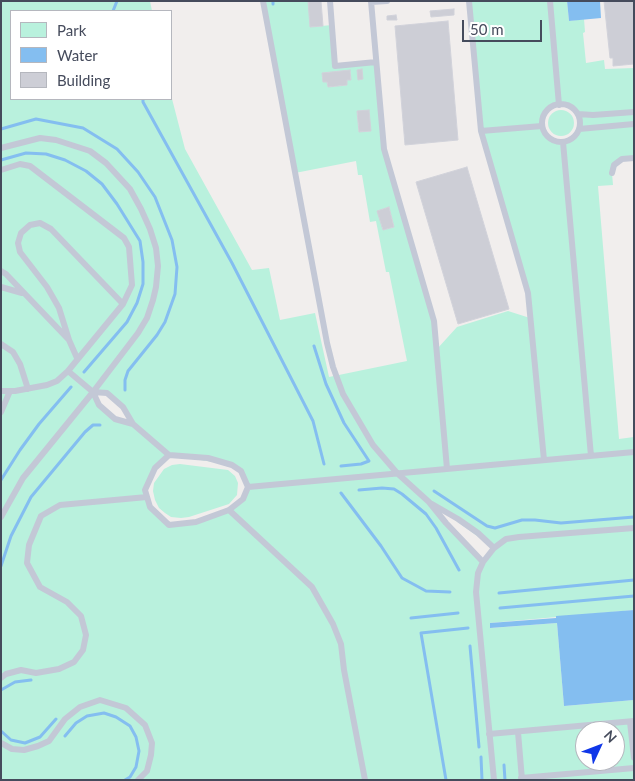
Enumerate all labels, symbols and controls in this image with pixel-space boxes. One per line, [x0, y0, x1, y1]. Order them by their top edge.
legend [10, 10, 172, 100]
scale bar [465, 10, 545, 42]
text: 50 m [470, 20, 504, 38]
text: Park [57, 21, 86, 39]
text: Water [57, 46, 98, 64]
text: Building [57, 71, 110, 89]
north arrow [575, 721, 625, 771]
text: N [601, 726, 620, 746]

